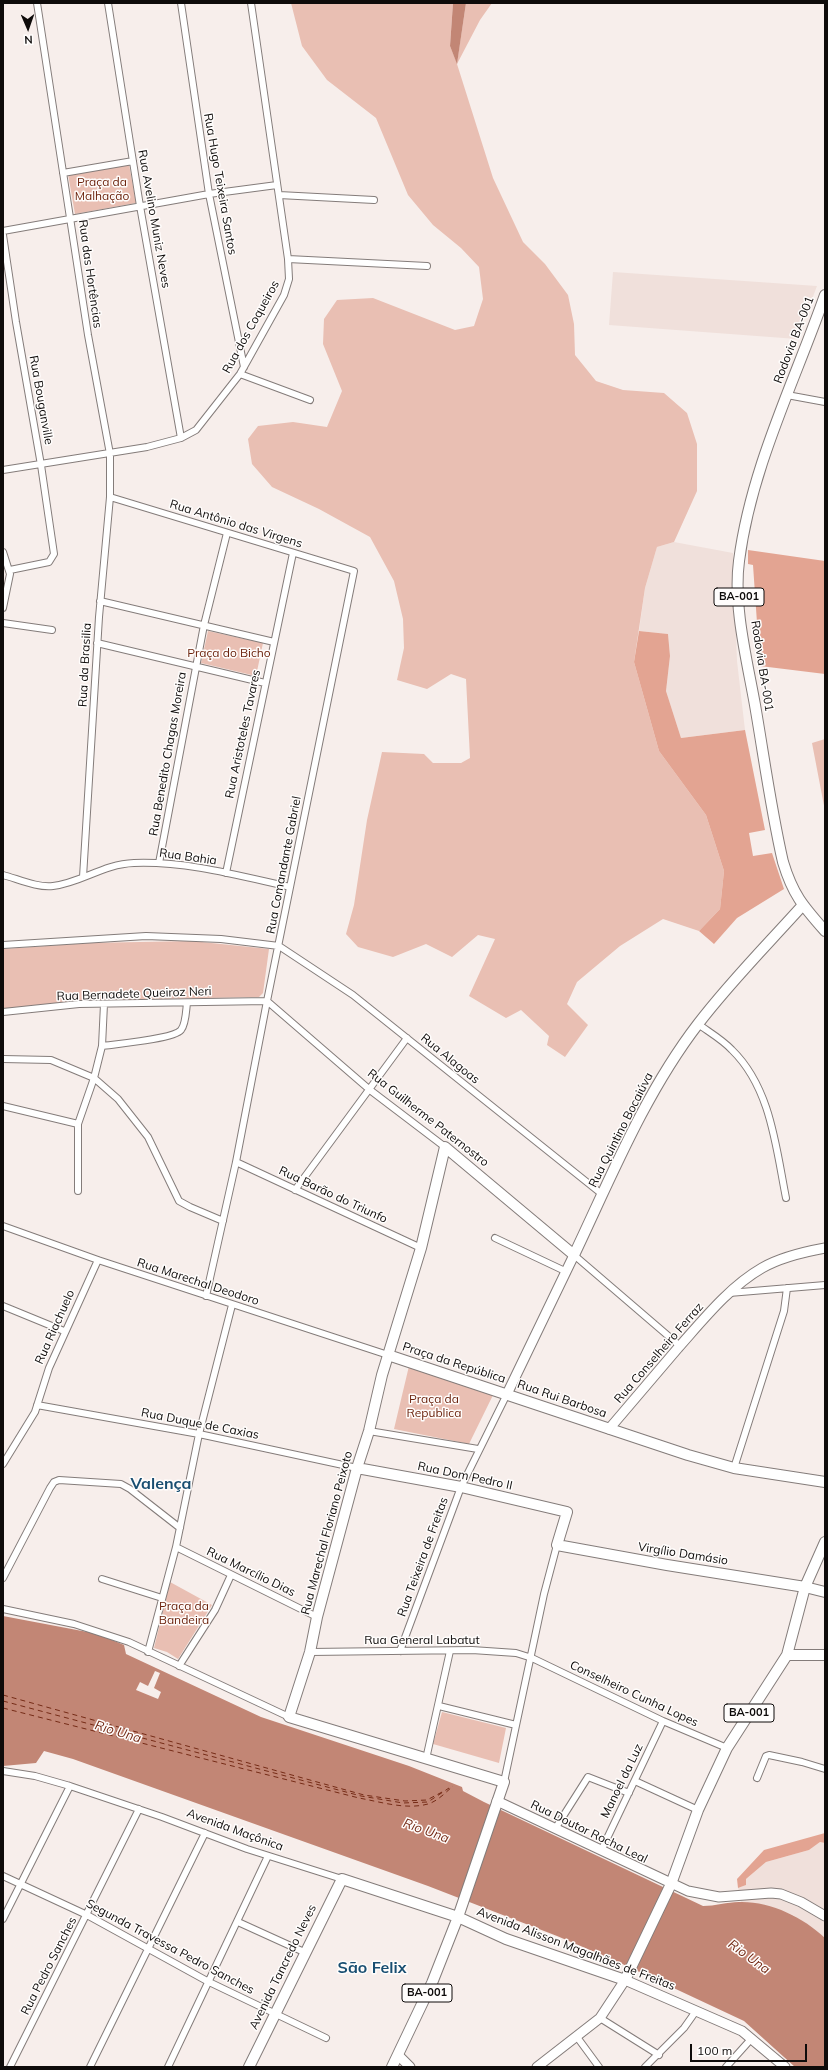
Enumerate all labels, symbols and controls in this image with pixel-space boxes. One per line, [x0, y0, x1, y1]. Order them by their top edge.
north arrow [8, 8, 48, 48]
text: N [24, 33, 33, 47]
street label: Rua Hugo Teixeira Santos [200, 112, 240, 256]
street label: Rua Avelino Muniz Neves [135, 149, 173, 289]
park label: Praça da Malhação [75, 175, 129, 203]
street label: Rua das Hortências [75, 219, 105, 329]
street label: Rua dos Coqueiros [220, 278, 282, 376]
street label: Rodovia BA-001 [771, 295, 817, 385]
street label: Rua Bouganville [26, 354, 56, 446]
street label: Rua Antônio das Virgens [168, 497, 304, 551]
road number: BA-001 [714, 588, 764, 606]
street label: Rodovia BA-001 [748, 619, 776, 713]
street label: Rua da Brasilia [76, 622, 94, 708]
park label: Praça do Bicho [187, 646, 271, 660]
street label: Rua Aristoteles Tavares [222, 668, 264, 800]
street label: Rua Benedito Chagas Moreira [146, 671, 190, 837]
street label: Rua Comandante Gabriel [264, 795, 304, 935]
street label: Rua Bahia [158, 846, 218, 868]
street label: Rua Bernadete Queiroz Neri [56, 984, 212, 1004]
street label: Rua Alagoas [418, 1031, 482, 1087]
street label: Rua Guilherme Paternostro [364, 1066, 492, 1170]
street label: Rua Quintino Bocaiúva [586, 1070, 656, 1190]
street label: Rua Barão do Triunfo [277, 1164, 389, 1226]
street label: Rua Marechal Deodoro [135, 1255, 261, 1309]
street label: Rua Riachuelo [32, 1288, 78, 1366]
street label: Rua Conselheiro Ferraz [611, 1300, 707, 1406]
street label: Praça da República [401, 1340, 507, 1386]
street label: Rua Rui Barbosa [515, 1377, 609, 1421]
park label: Praça da Republica [407, 1392, 461, 1420]
street label: Rua Duque de Caxias [140, 1406, 260, 1442]
street label: Rua Marechal Floriano Peixoto [298, 1450, 356, 1616]
street label: Rua Dom Pedro II [416, 1459, 514, 1493]
district label: Valença [130, 1474, 192, 1494]
street label: Rua Teixeira de Freitas [395, 1495, 451, 1619]
street label: Virgílio Damásio [637, 1540, 729, 1568]
street label: Rua Marcílio Dias [204, 1544, 298, 1600]
park label: Praça da Bandeira [159, 1599, 209, 1627]
street label: Rua General Labatut [364, 1633, 480, 1647]
street label: Conselheiro Cunha Lopes [567, 1658, 701, 1730]
road number: BA-001 [724, 1704, 774, 1722]
water label: Rio Una [93, 1718, 143, 1746]
street label: Manoel da Luz [598, 1741, 646, 1821]
street label: Rua Doutor Rocha Leal [528, 1797, 650, 1867]
street label: Avenida Maçônica [185, 1806, 285, 1854]
water label: Rio Una [401, 1815, 451, 1847]
street label: Segunda Travessa Pedro Sanches [84, 1896, 256, 1998]
street label: Avenida Tancredo Neves [246, 1902, 320, 2032]
street label: Avenida Alisson Magalhães de Freitas [475, 1904, 677, 1994]
street label: Rua Pedro Sanches [18, 1915, 80, 2017]
water label: Rio Una [725, 1937, 773, 1977]
district label: São Felix [338, 1958, 406, 1978]
road number: BA-001 [402, 1984, 452, 2002]
scale bar [692, 2036, 809, 2062]
text: 100 m [697, 2043, 732, 2058]

